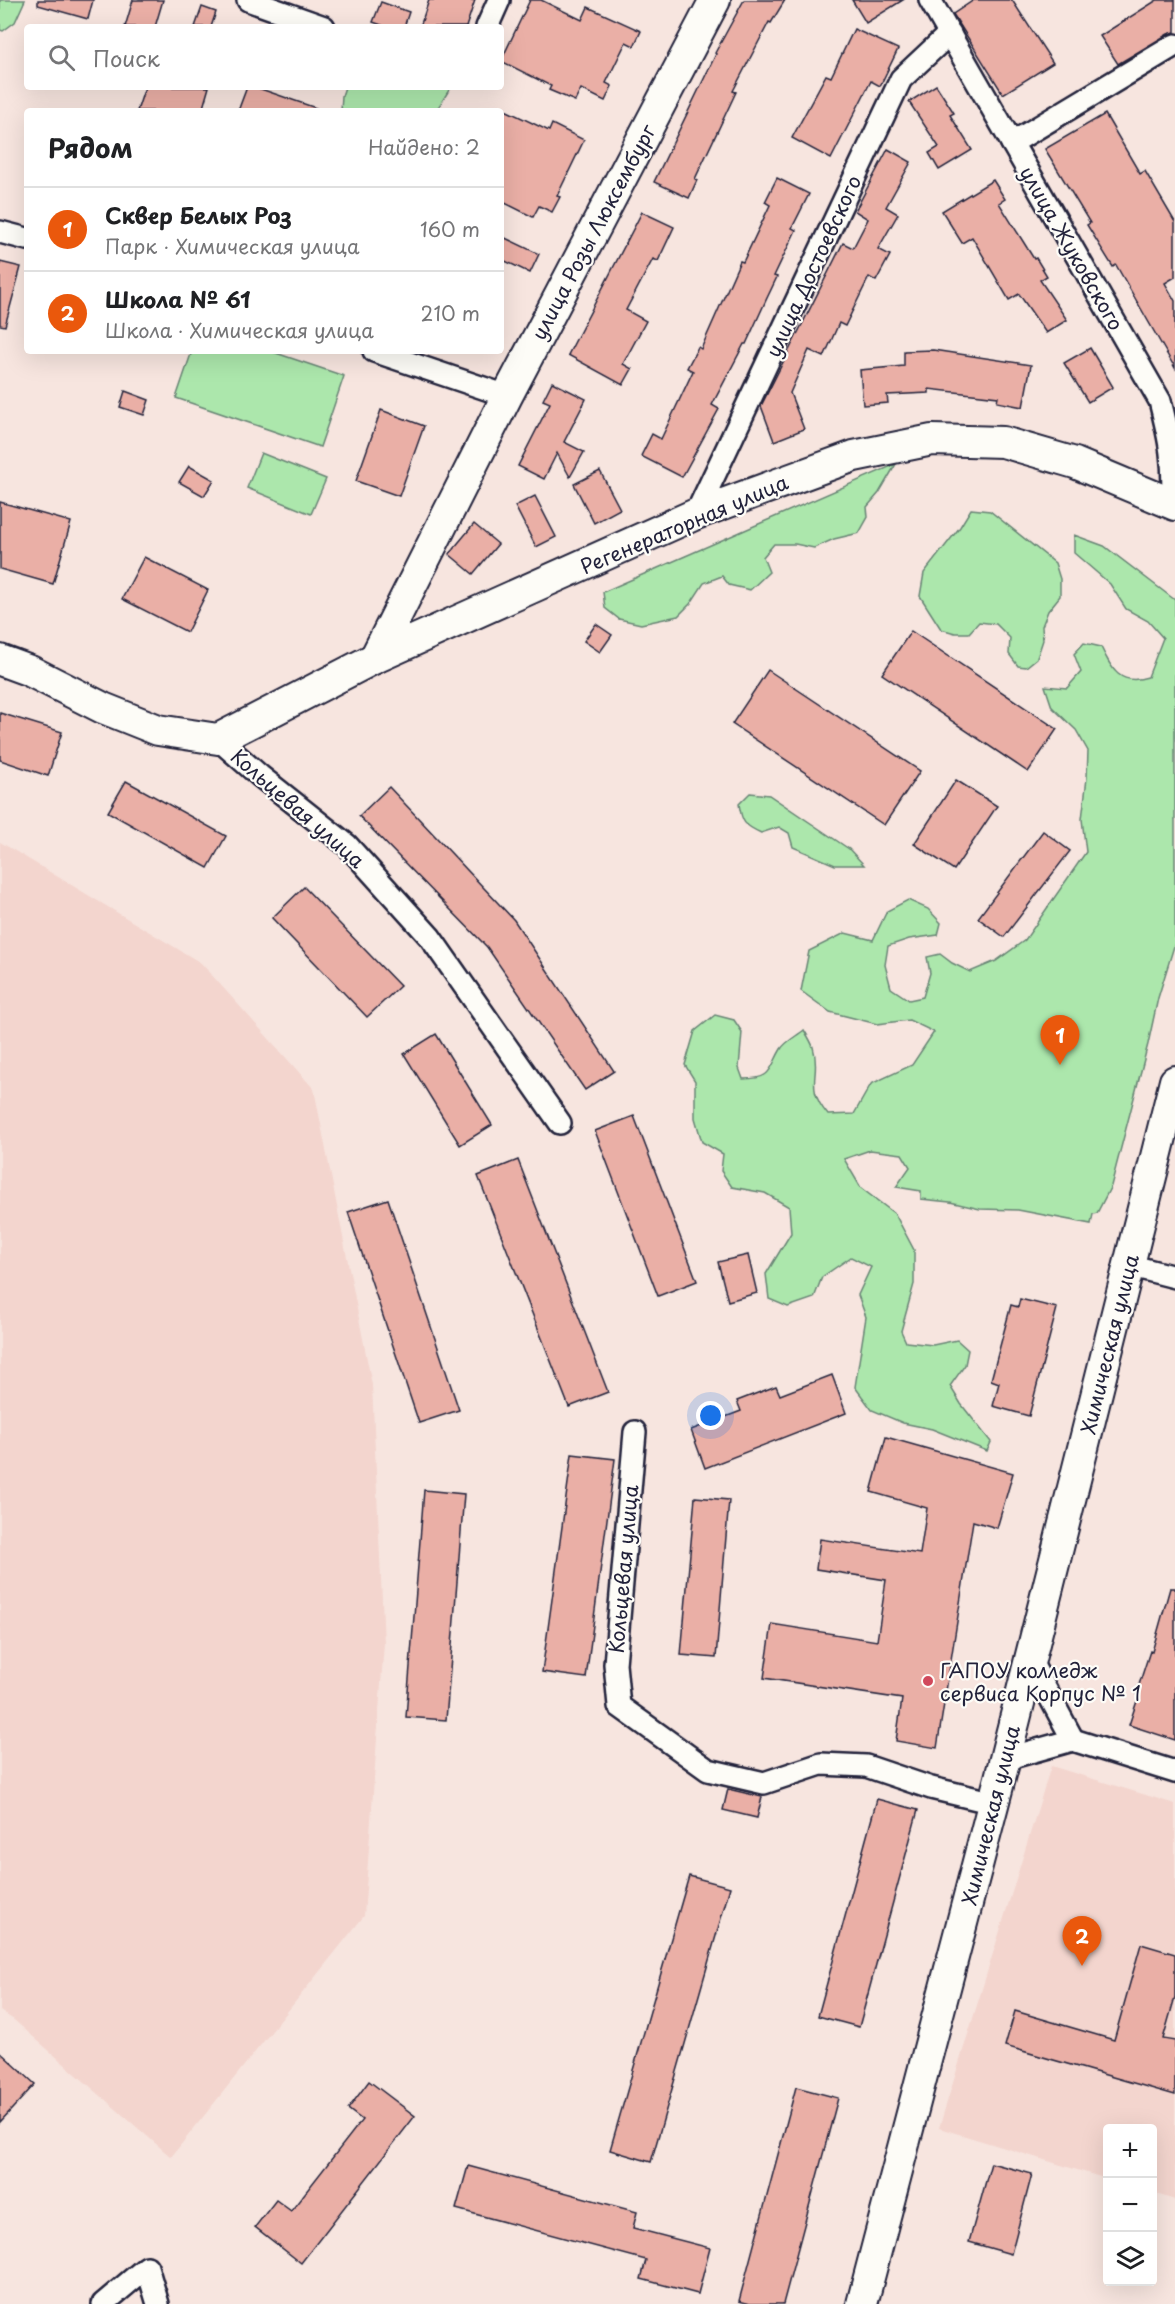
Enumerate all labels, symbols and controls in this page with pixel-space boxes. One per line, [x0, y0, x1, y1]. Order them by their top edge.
search box [24, 24, 504, 90]
icon: search [45, 41, 78, 74]
text: Поиск [93, 41, 160, 74]
street label: улица Розы Люксембург [523, 118, 663, 345]
text: Рядом [48, 128, 133, 167]
text: Найдено: 2 [368, 132, 480, 162]
street label: улица Жуковского [1013, 160, 1131, 336]
street label: улица Достоевского [758, 170, 868, 362]
text: Сквер Белых Роз [105, 198, 292, 231]
text: 1 [63, 214, 72, 244]
text: 160 m [420, 214, 480, 244]
text: Парк · Химическая улица [105, 231, 360, 261]
text: Школа № 61 [105, 282, 250, 315]
text: 2 [60, 298, 75, 328]
text: 210 m [421, 298, 480, 328]
text: Школа · Химическая улица [105, 315, 374, 345]
street label: Регенераторная улица [575, 466, 793, 581]
street label: Кольцевая улица [224, 741, 372, 875]
pin: 1 [1040, 1016, 1080, 1065]
street label: Химическая улица [1072, 1250, 1146, 1437]
your location [696, 1401, 725, 1430]
street label: Кольцевая улица [601, 1483, 645, 1655]
place label: ГАПОУ колледж сервиса Корпус № 1 [940, 1655, 1141, 1708]
marker: ГАПОУ колледж сервиса Корпус № 1 [921, 1674, 935, 1688]
street label: Химическая улица [953, 1721, 1027, 1908]
pin: 2 [1062, 1916, 1102, 1966]
map controls [1103, 2124, 1157, 2286]
button: + [1103, 2124, 1157, 2178]
button: − [1103, 2178, 1157, 2232]
button: layers [1103, 2232, 1157, 2286]

